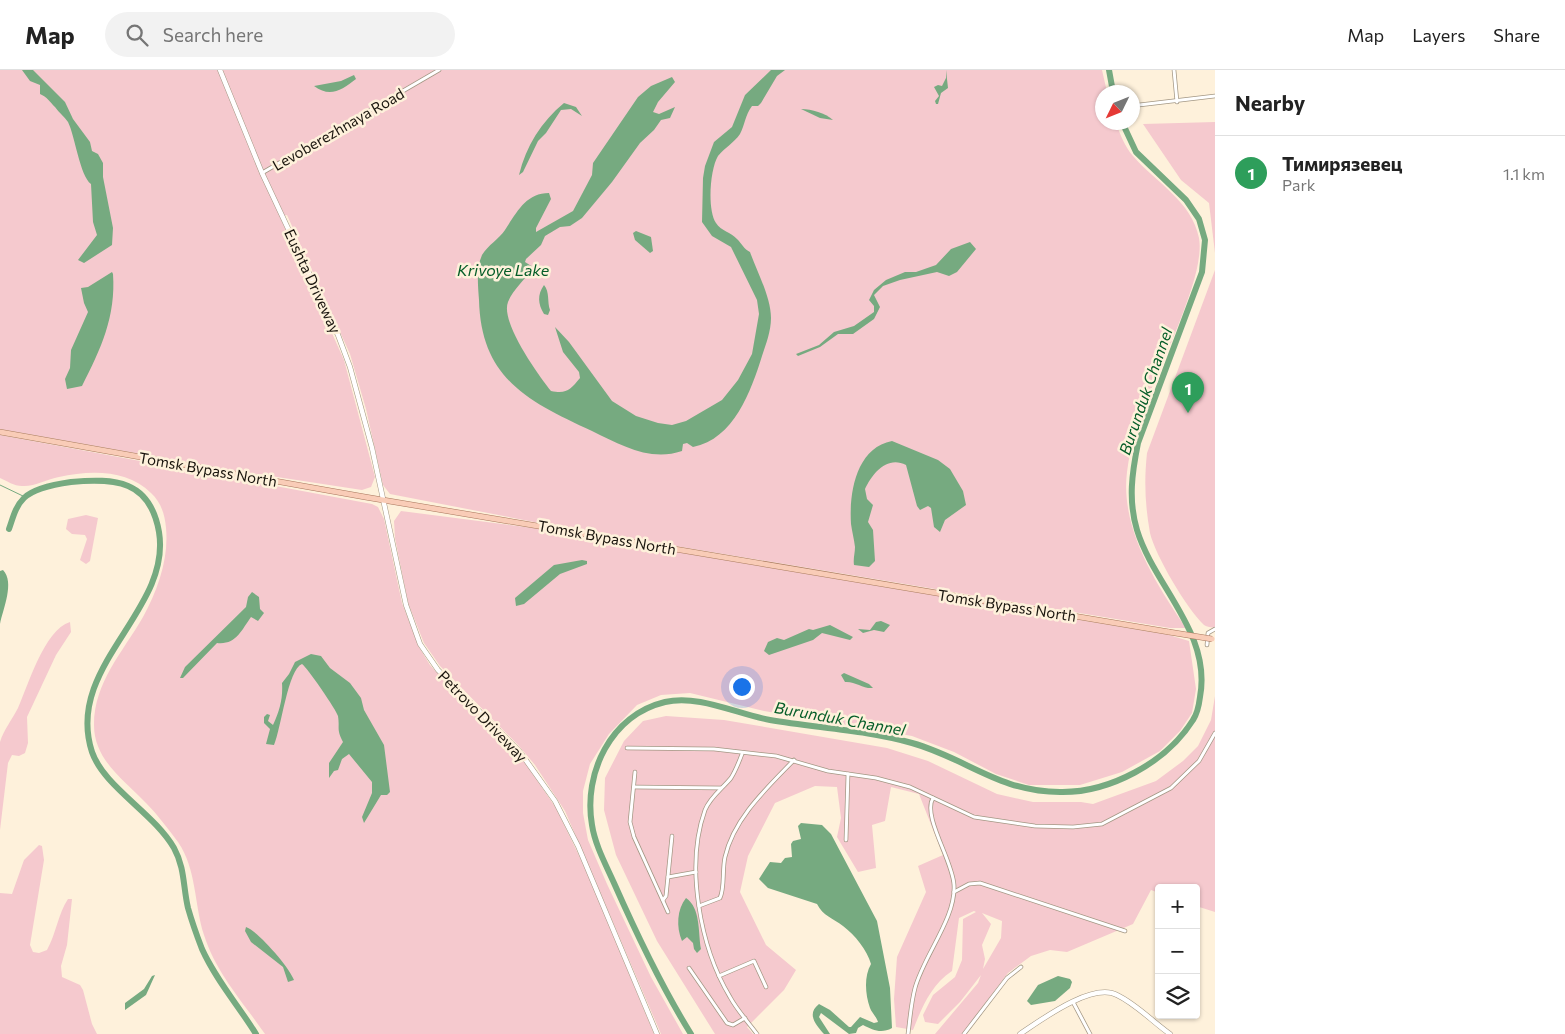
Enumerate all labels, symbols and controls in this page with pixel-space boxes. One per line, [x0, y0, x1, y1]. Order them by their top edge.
search box [105, 12, 455, 57]
text: Map [25, 20, 75, 49]
icon: search [123, 21, 151, 49]
text: Search here [163, 23, 263, 46]
text: Map [1347, 24, 1384, 46]
text: Layers [1412, 24, 1465, 46]
text: Share [1493, 24, 1540, 46]
street label: Levoberezhnaya Road [269, 84, 407, 174]
north arrow [1095, 85, 1140, 130]
text: Nearby [1235, 90, 1305, 115]
text: Тимирязевец [1282, 152, 1402, 175]
text: 1 [1247, 164, 1255, 183]
text: 1.1 km [1503, 164, 1545, 183]
text: Park [1282, 175, 1315, 194]
street label: Eushta Driveway [281, 226, 345, 336]
water label: Krivoye Lake [457, 260, 550, 279]
water label: Burunduk Channel [1114, 324, 1176, 457]
pin: 1 [1172, 372, 1204, 413]
street label: Tomsk Bypass North [138, 448, 278, 490]
street label: Tomsk Bypass North [537, 516, 677, 558]
street label: Tomsk Bypass North [936, 585, 1078, 625]
street label: Petrovo Driveway [435, 667, 531, 766]
your location [729, 674, 755, 700]
water label: Burunduk Channel [773, 697, 908, 739]
map controls [1155, 884, 1200, 1019]
button: + [1155, 884, 1200, 929]
button: − [1155, 929, 1200, 974]
button: layers [1155, 974, 1200, 1019]

